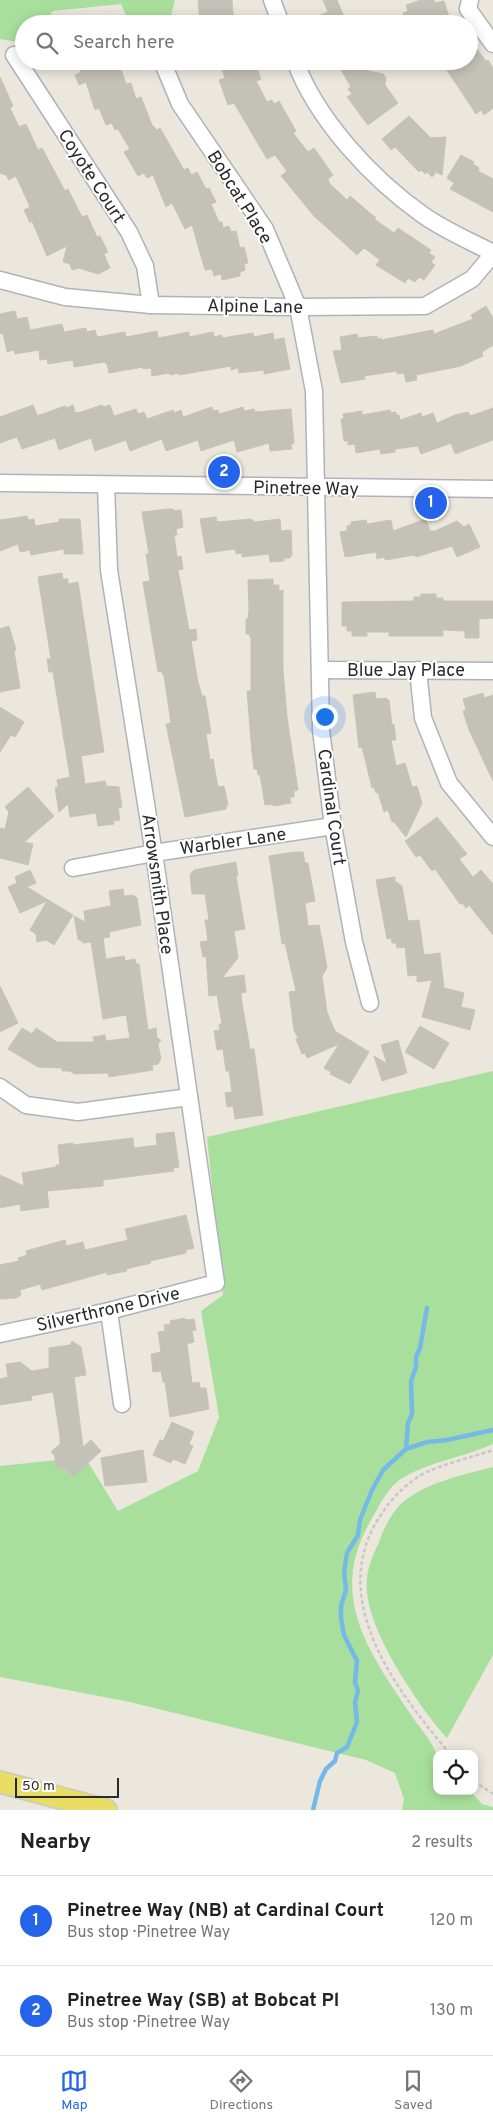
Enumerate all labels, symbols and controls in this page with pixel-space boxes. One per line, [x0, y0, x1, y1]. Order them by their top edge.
search box [15, 15, 478, 70]
icon: search [33, 29, 61, 57]
text: Search here [73, 31, 175, 55]
street label: Coyote Court [52, 125, 130, 228]
street label: Bobcat Place [201, 147, 277, 249]
street label: Alpine Lane [207, 295, 303, 320]
pin: 2 [208, 453, 240, 491]
street label: Pinetree Way [253, 477, 359, 502]
pin: 1 [415, 484, 447, 522]
street label: Blue Jay Place [347, 660, 465, 683]
your location [312, 704, 338, 730]
street label: Cardinal Court [311, 748, 350, 867]
street label: Arrowsmith Place [135, 812, 178, 956]
street label: Warbler Lane [179, 824, 288, 861]
street label: Silverthrone Drive [34, 1283, 182, 1338]
map controls [433, 1750, 478, 1795]
button: locate [433, 1750, 478, 1795]
scale bar [15, 1775, 119, 1798]
text: 50 m [22, 1778, 55, 1795]
text: Nearby [20, 1829, 91, 1856]
text: 2 results [411, 1833, 473, 1853]
text: Pinetree Way (NB) at Cardinal Court [67, 1899, 384, 1923]
text: 1 [33, 1911, 39, 1931]
text: 120 m [430, 1911, 473, 1931]
text: Bus stop · Pinetree Way [67, 1923, 230, 1943]
text: Pinetree Way (SB) at Bobcat Pl [67, 1989, 339, 2013]
text: 2 [31, 2001, 41, 2021]
text: 130 m [430, 2001, 473, 2021]
text: Bus stop · Pinetree Way [67, 2013, 230, 2033]
tab: Map [60, 2067, 88, 2114]
tab: Directions [209, 2067, 273, 2114]
tab: Saved [394, 2067, 433, 2114]

